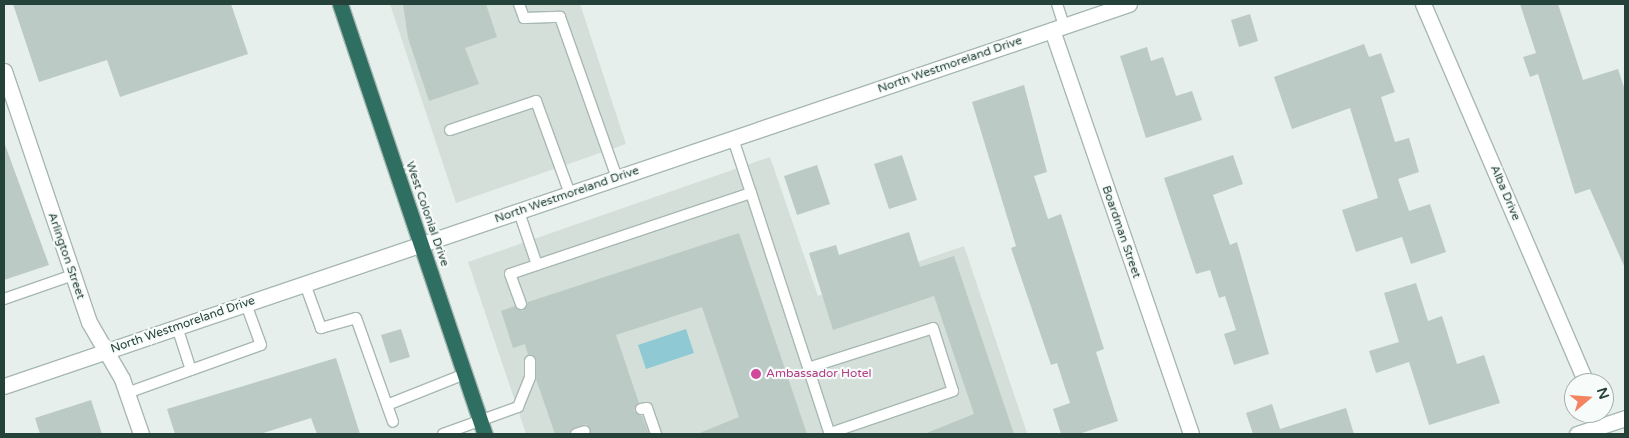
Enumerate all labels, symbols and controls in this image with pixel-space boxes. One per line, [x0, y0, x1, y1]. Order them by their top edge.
street label: North Westmoreland Drive [876, 33, 1024, 97]
street label: West Colonial Drive [402, 160, 452, 268]
street label: North Westmoreland Drive [493, 163, 641, 227]
street label: Alba Drive [1487, 163, 1523, 223]
street label: Boardman Street [1098, 184, 1144, 280]
street label: Arlington Street [44, 211, 88, 301]
street label: North Westmoreland Drive [109, 293, 257, 357]
place label: Ambassador Hotel [766, 367, 871, 381]
marker: Ambassador Hotel [750, 368, 762, 380]
north arrow [1564, 373, 1614, 423]
text: N [1593, 386, 1613, 401]

